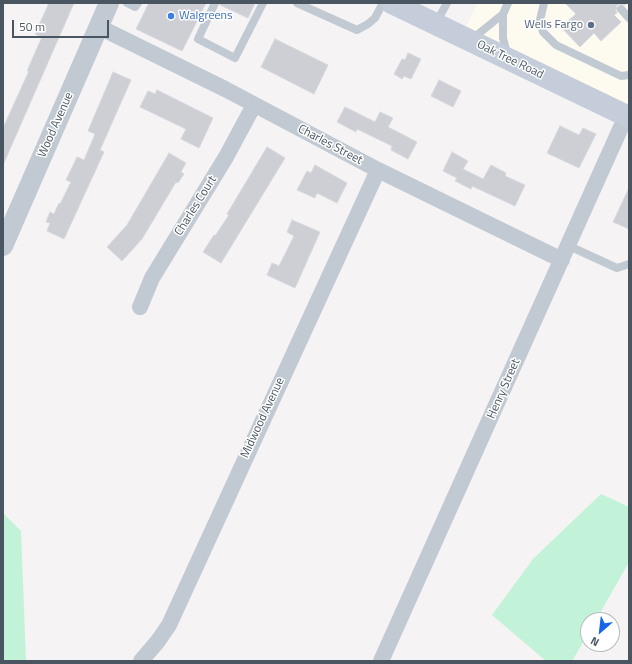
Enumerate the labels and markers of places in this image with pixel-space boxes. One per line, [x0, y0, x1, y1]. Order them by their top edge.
place label: Walgreens [179, 9, 233, 23]
marker: Walgreens [166, 11, 176, 21]
place label: Wells Fargo [524, 18, 583, 32]
marker: Wells Fargo [586, 20, 596, 30]

